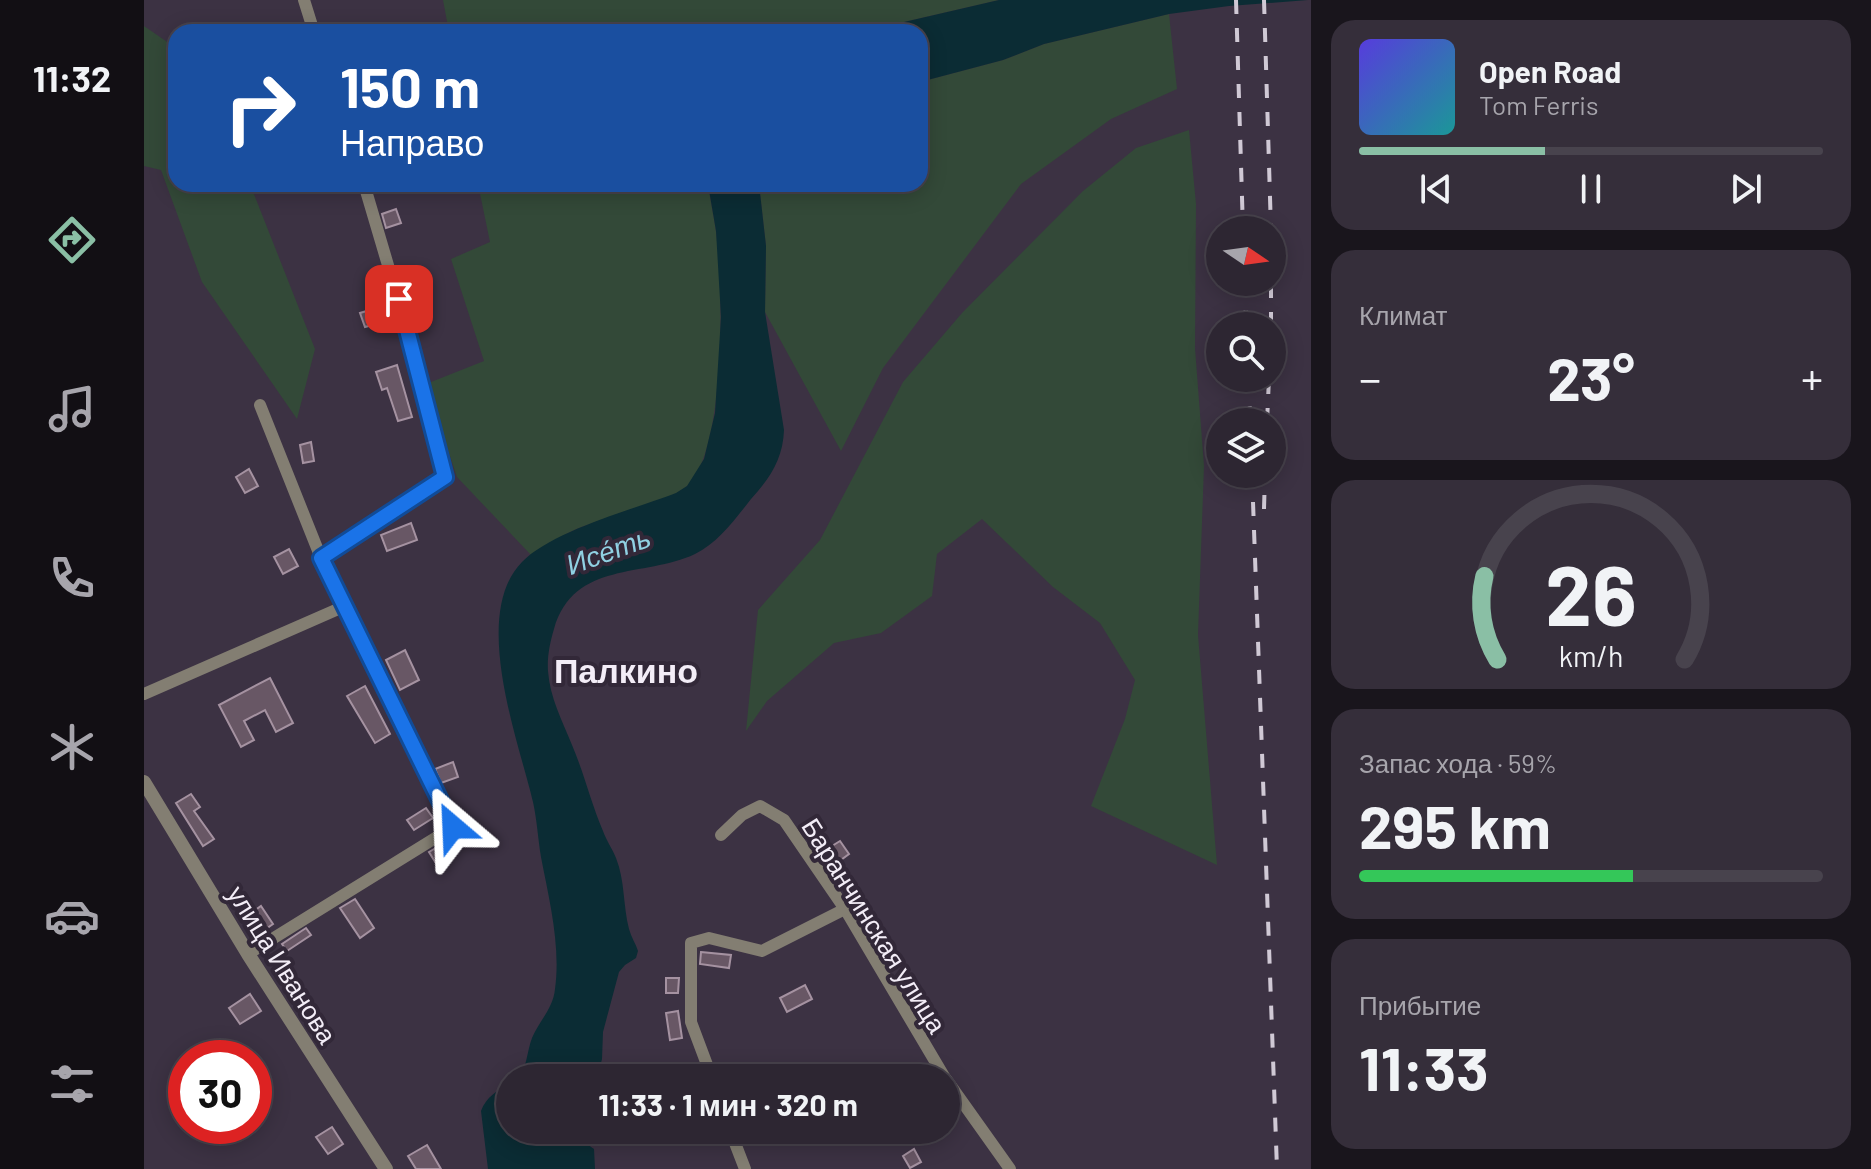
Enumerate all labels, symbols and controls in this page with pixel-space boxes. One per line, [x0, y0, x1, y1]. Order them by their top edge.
text: 150 m [340, 52, 480, 119]
text: Open Road [1479, 53, 1621, 89]
text: 11:32 [33, 56, 111, 99]
icon: right [208, 56, 312, 160]
text: Tom Ferris [1479, 89, 1599, 120]
text: Направо [340, 120, 484, 163]
icon: previous [1414, 167, 1458, 211]
icon: pause [1569, 167, 1613, 211]
icon: next [1724, 167, 1768, 211]
icon: directions [44, 212, 100, 268]
north arrow [1206, 216, 1286, 296]
map controls [1206, 216, 1286, 488]
pin [365, 265, 433, 333]
icon: arrive [377, 277, 421, 321]
text: Климат [1359, 299, 1448, 330]
button: search [1206, 312, 1286, 392]
text: 23° [1547, 341, 1635, 413]
text: − [1359, 351, 1381, 404]
text: + [1801, 351, 1823, 404]
icon: music [44, 381, 100, 437]
button: layers [1206, 408, 1286, 488]
water label: Исе́ть [561, 519, 655, 581]
text: 26 [1545, 543, 1637, 643]
icon: phone [44, 550, 100, 606]
text: km/h [1559, 639, 1623, 674]
district label: Палкино [554, 649, 698, 690]
icon: climate [44, 719, 100, 775]
text: Запас хода · 59% [1359, 747, 1557, 778]
position arrow [411, 785, 495, 869]
text: 295 km [1359, 789, 1551, 861]
street label: Баранчинская улица [796, 812, 954, 1039]
street label: улица Иванова [222, 879, 344, 1049]
icon: car [44, 888, 100, 944]
text: Прибытие [1359, 989, 1481, 1020]
text: 11:33 [1359, 1031, 1489, 1103]
speed limit sign: 30 [168, 1040, 272, 1144]
icon: filters [44, 1056, 100, 1112]
text: 11:33 · 1 мин · 320 m [598, 1086, 858, 1122]

